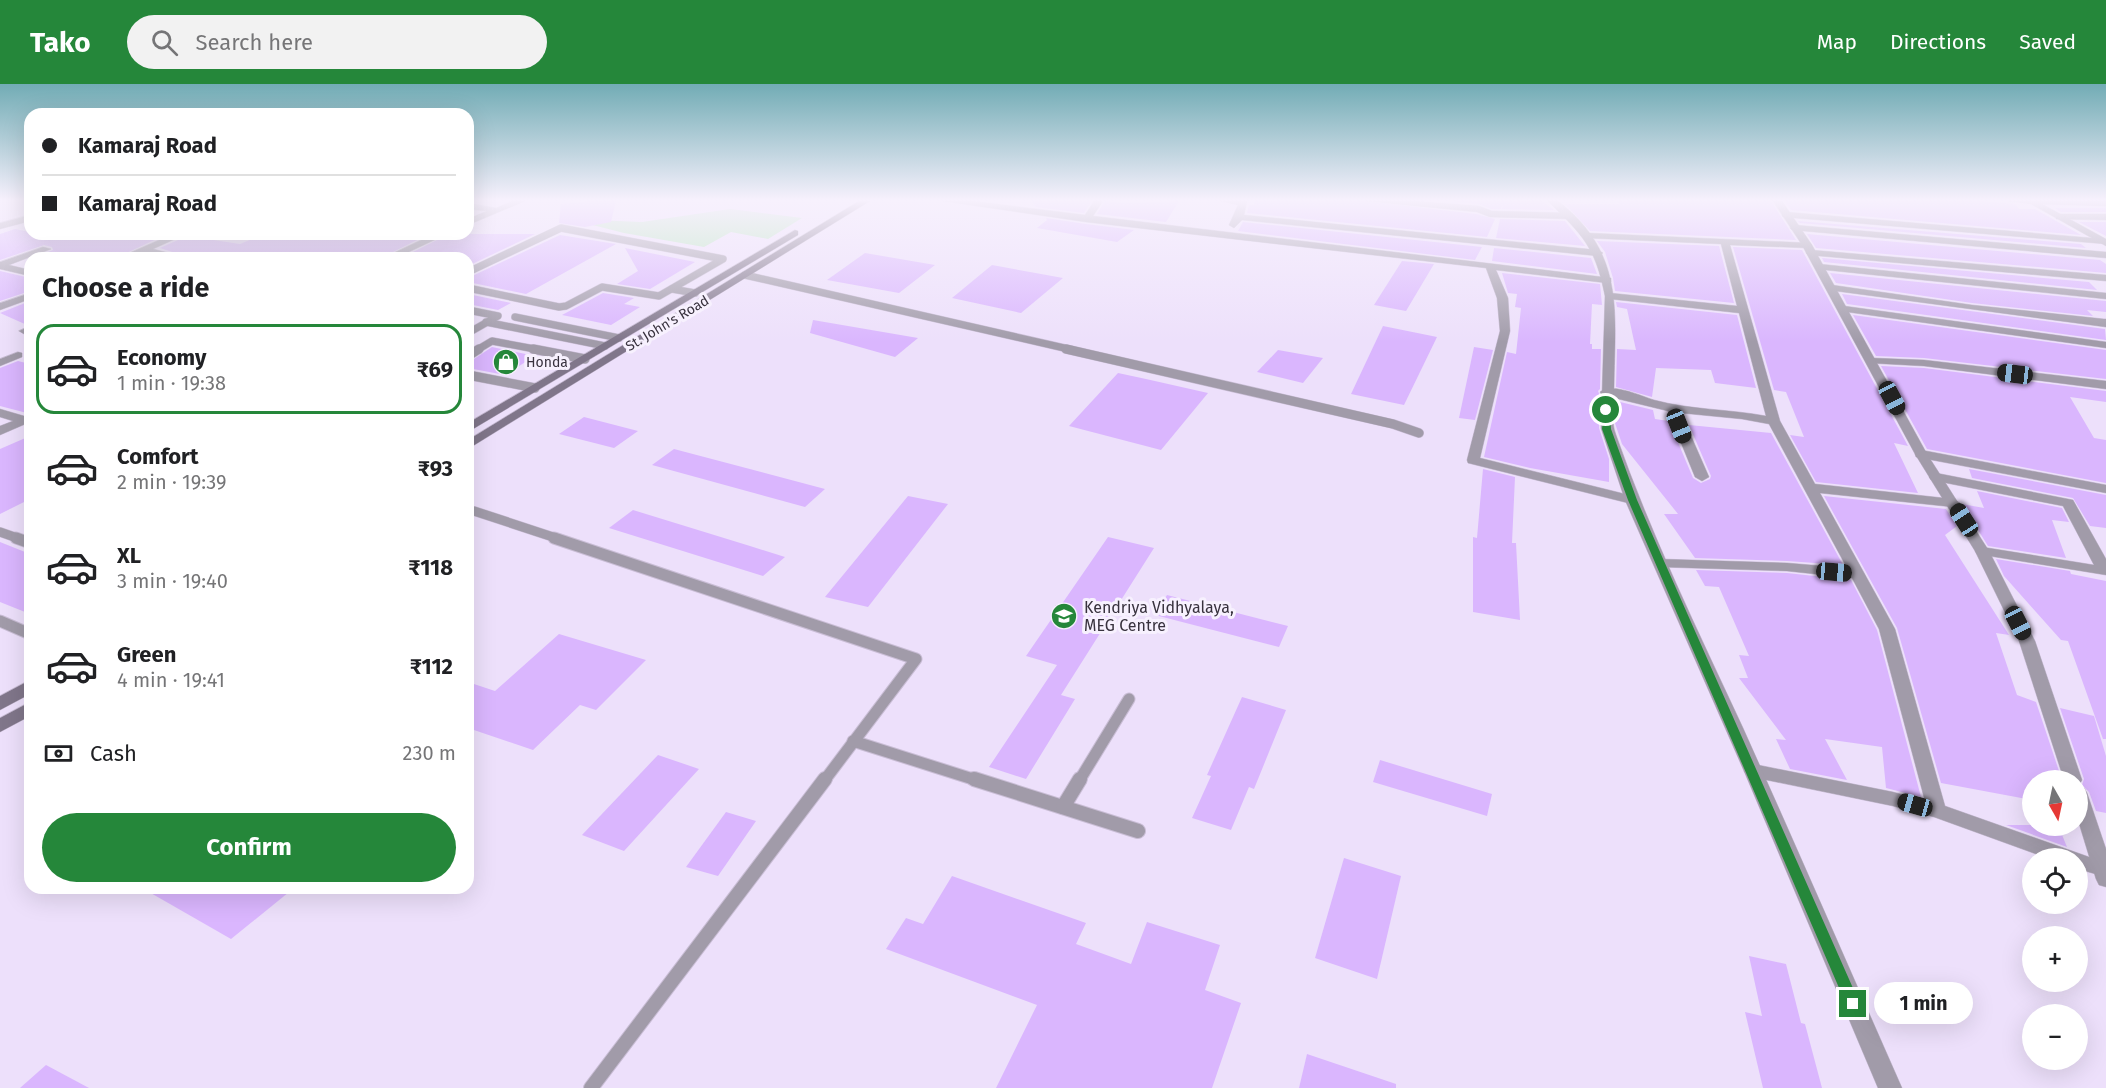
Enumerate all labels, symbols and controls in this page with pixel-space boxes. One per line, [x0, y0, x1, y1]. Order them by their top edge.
search box [127, 15, 547, 69]
text: Tako [30, 26, 91, 59]
icon: search [148, 26, 181, 59]
text: Search here [196, 29, 313, 56]
text: Map [1817, 29, 1857, 55]
text: Directions [1890, 29, 1986, 55]
text: Saved [2019, 29, 2076, 55]
text: Kamaraj Road [78, 132, 217, 159]
text: Kamaraj Road [78, 190, 217, 217]
text: Choose a ride [42, 272, 209, 304]
street label: St. John's Road [623, 292, 712, 355]
icon: car [45, 342, 99, 396]
text: Economy [117, 344, 206, 371]
shop icon: Honda [491, 347, 521, 377]
place label: Honda [526, 354, 568, 371]
text: ₹69 [417, 356, 453, 383]
car [1996, 363, 2034, 385]
text: 1 min · 19:38 [117, 371, 226, 395]
car [1876, 378, 1908, 418]
route start [1592, 396, 1619, 423]
car [1664, 406, 1694, 446]
icon: car [45, 441, 99, 495]
text: Comfort [117, 443, 198, 470]
text: ₹93 [418, 455, 453, 482]
text: 2 min · 19:39 [117, 470, 226, 494]
car [1947, 500, 1981, 540]
icon: car [45, 540, 99, 594]
text: XL [117, 542, 141, 569]
text: ₹118 [408, 554, 453, 581]
car [1815, 561, 1853, 583]
text: 3 min · 19:40 [117, 569, 228, 593]
place label: Kendriya Vidhyalaya, MEG Centre [1084, 598, 1234, 635]
school or university icon: Kendriya Vidhyalaya, MEG Centre [1049, 601, 1079, 631]
car [2002, 603, 2034, 643]
icon: car [45, 639, 99, 693]
text: Green [117, 641, 176, 668]
text: ₹112 [410, 653, 453, 680]
text: 4 min · 19:41 [117, 668, 225, 692]
icon: cash [42, 737, 75, 770]
text: Cash [90, 740, 137, 767]
text: 230 m [403, 741, 456, 765]
north arrow [2022, 770, 2088, 836]
map controls [2022, 770, 2088, 1070]
car [1895, 791, 1935, 819]
button: Confirm [42, 813, 456, 882]
button: locate [2022, 848, 2088, 914]
button: + [2022, 926, 2088, 992]
callout: 1 min [1874, 983, 1973, 1025]
route end [1839, 990, 1866, 1017]
text: 1 min [1899, 991, 1948, 1015]
button: − [2022, 1004, 2088, 1070]

